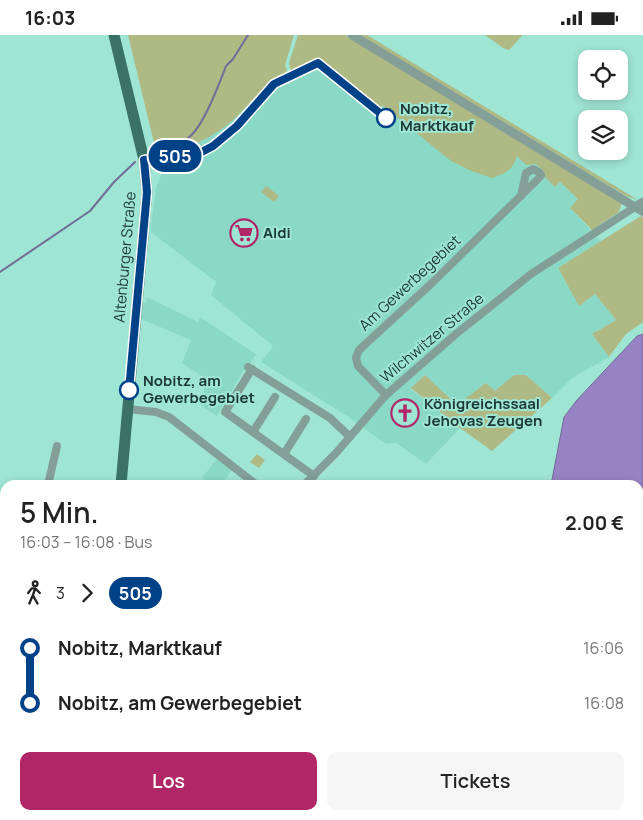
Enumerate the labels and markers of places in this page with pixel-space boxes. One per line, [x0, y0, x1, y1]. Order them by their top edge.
place label: Nobitz, Marktkauf [400, 98, 474, 136]
marker: Nobitz, Marktkauf [376, 108, 396, 128]
supermarket icon: Aldi [229, 218, 259, 248]
place label: Aldi [263, 222, 291, 243]
place label: Nobitz, am Gewerbegebiet [143, 370, 255, 408]
marker: Nobitz, am Gewerbegebiet [119, 380, 139, 400]
place label: Königreichssaal Jehovas Zeugen [424, 393, 542, 431]
church icon: Königreichssaal Jehovas Zeugen [390, 398, 420, 428]

